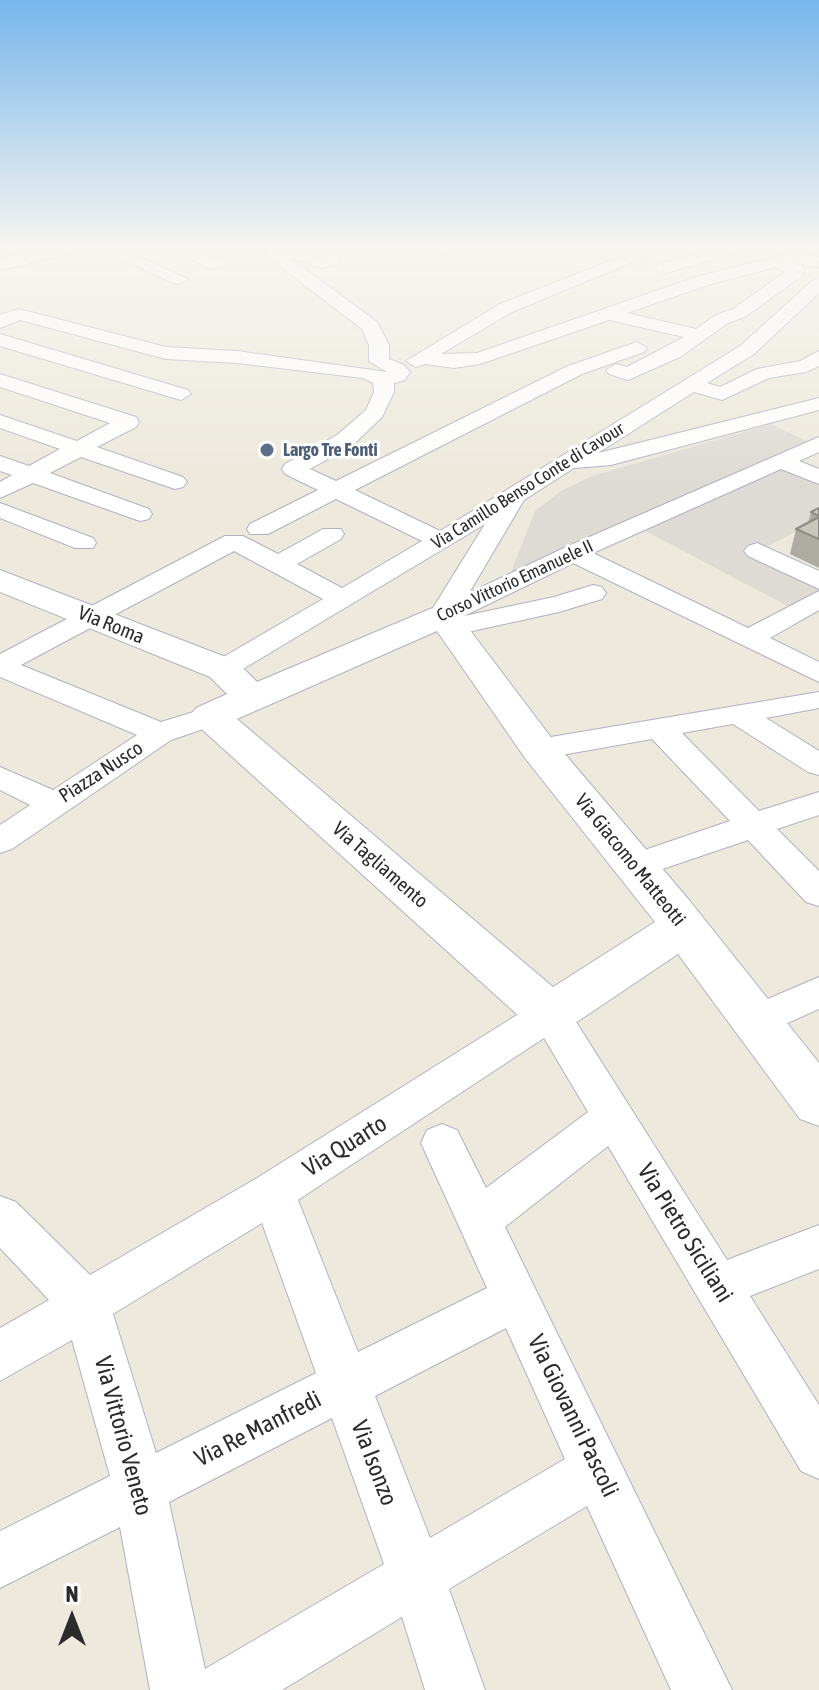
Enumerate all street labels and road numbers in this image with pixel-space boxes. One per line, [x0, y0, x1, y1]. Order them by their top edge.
street label: Via Camillo Benso Conte di Cavour [428, 418, 628, 554]
street label: Corso Vittorio Emanuele II [433, 535, 597, 627]
street label: Via Roma [74, 601, 148, 649]
street label: Piazza Nusco [55, 736, 147, 808]
street label: Via Giacomo Matteotti [569, 789, 691, 931]
street label: Via Tagliamento [327, 817, 433, 913]
street label: Via Quarto [298, 1109, 392, 1183]
street label: Via Pietro Siciliani [631, 1158, 739, 1308]
street label: Via Giovanni Pascoli [521, 1330, 625, 1502]
street label: Via Vittorio Veneto [88, 1353, 158, 1519]
street label: Via Re Manfredi [190, 1385, 326, 1473]
street label: Via Isonzo [345, 1416, 403, 1510]

